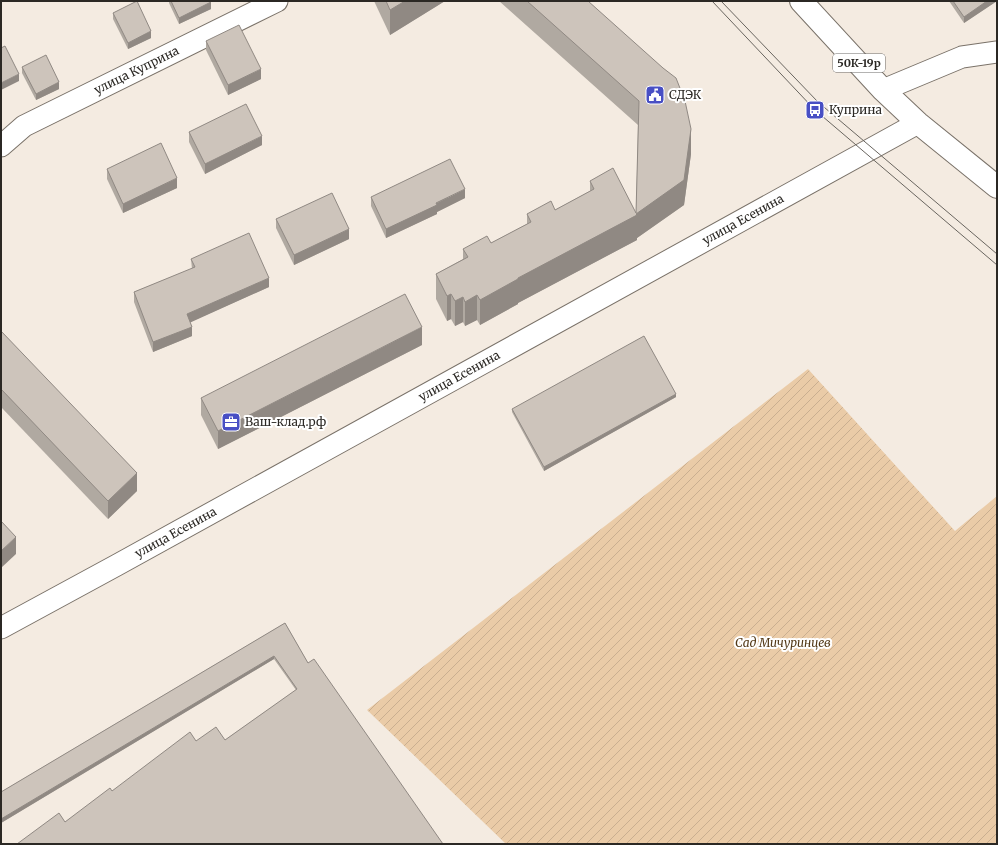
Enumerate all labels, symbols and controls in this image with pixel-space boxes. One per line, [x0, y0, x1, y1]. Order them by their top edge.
street label: улица Куприна [91, 42, 182, 97]
road number: 50К-19р [833, 54, 885, 72]
public building icon: СДЭК [644, 84, 666, 106]
place label: СДЭК [669, 87, 702, 102]
bus stop icon: Куприна [804, 99, 826, 121]
place label: Куприна [829, 102, 883, 117]
street label: улица Есенина [699, 190, 787, 248]
street label: улица Есенина [416, 347, 503, 404]
office icon: Ваш-клад.рф [220, 411, 242, 433]
place label: Ваш-клад.рф [245, 414, 326, 429]
street label: улица Есенина [132, 503, 219, 561]
park label: Сад Мичуринцев [735, 635, 831, 650]

